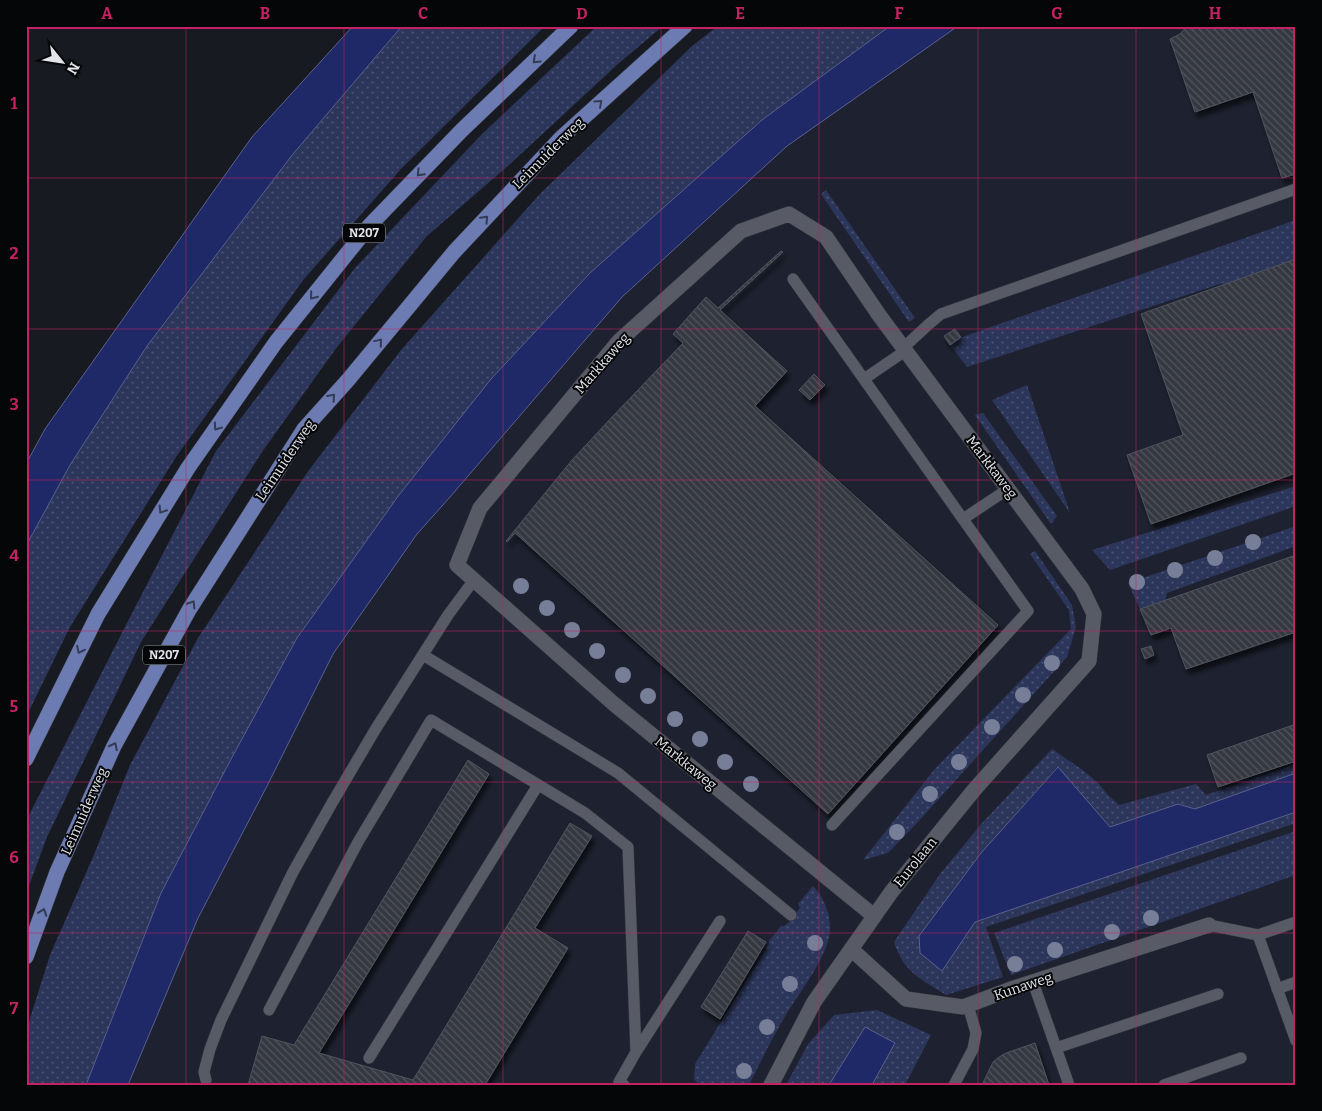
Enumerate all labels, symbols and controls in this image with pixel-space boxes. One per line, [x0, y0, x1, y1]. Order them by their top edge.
text: A [101, 4, 113, 23]
text: B [260, 4, 270, 23]
text: C [418, 4, 428, 23]
text: D [576, 4, 588, 23]
text: E [735, 4, 745, 23]
text: F [895, 4, 904, 23]
text: G [1051, 4, 1063, 23]
text: H [1209, 4, 1222, 23]
north arrow [38, 38, 88, 88]
one-way arrow [532, 54, 541, 63]
text: N [63, 59, 83, 77]
text: 1 [11, 94, 18, 113]
one-way arrow [593, 100, 602, 109]
street label: Leimuiderweg [509, 114, 588, 193]
one-way arrow [417, 168, 426, 177]
one-way arrow [479, 215, 488, 224]
road number: N207 [343, 224, 385, 242]
text: 2 [9, 244, 19, 263]
one-way arrow [311, 290, 319, 299]
street label: Markkaweg [571, 329, 633, 397]
one-way arrow [374, 339, 382, 348]
one-way arrow [326, 394, 335, 403]
text: 3 [9, 395, 19, 414]
street label: Leimuiderweg [252, 416, 319, 504]
one-way arrow [214, 421, 223, 430]
street label: Markkaweg [962, 432, 1021, 502]
one-way arrow [159, 504, 169, 513]
text: 4 [9, 546, 19, 565]
one-way arrow [186, 600, 196, 609]
one-way arrow [76, 645, 86, 654]
road number: N207 [143, 646, 185, 664]
text: 5 [10, 697, 19, 716]
street label: Markkaweg [651, 733, 720, 794]
one-way arrow [108, 743, 118, 752]
street label: Leimuiderweg [58, 765, 111, 858]
street label: Eurolaan [890, 834, 941, 891]
text: 6 [9, 848, 19, 867]
one-way arrow [37, 908, 47, 916]
street label: Kunaweg [992, 968, 1055, 1004]
text: 7 [10, 999, 19, 1018]

